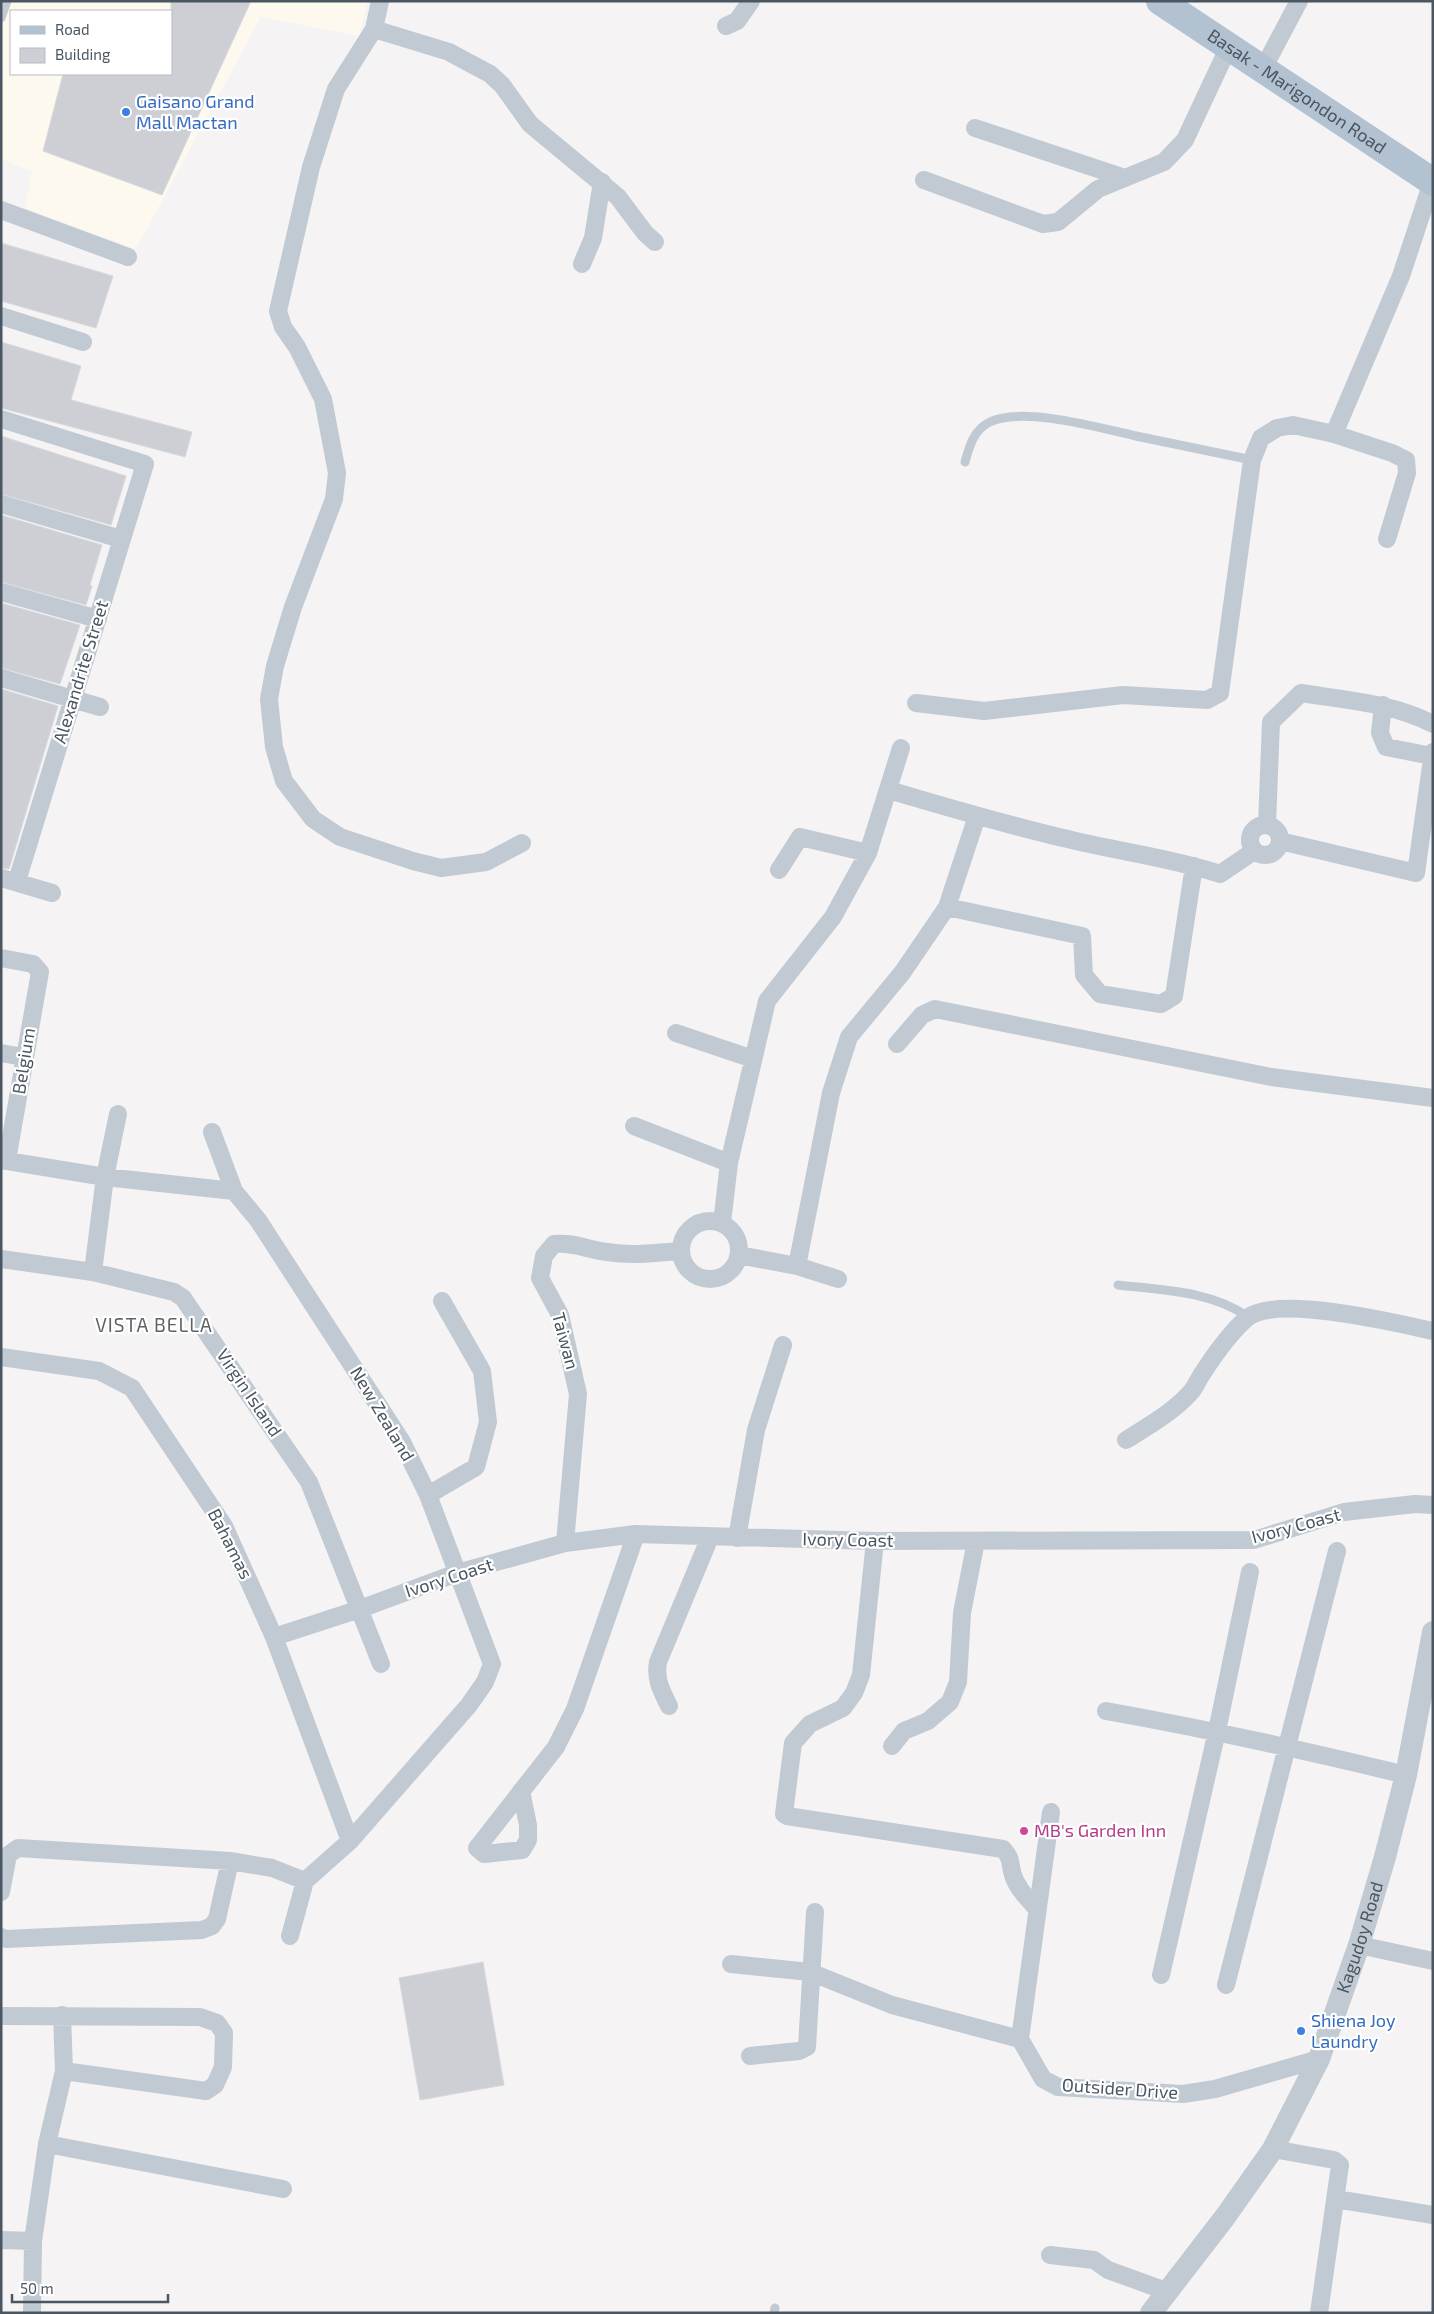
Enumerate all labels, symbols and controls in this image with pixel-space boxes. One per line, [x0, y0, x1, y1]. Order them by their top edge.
legend [10, 10, 172, 75]
text: Road [55, 20, 90, 38]
street label: Basak - Marigondon Road [1204, 24, 1391, 158]
text: Building [55, 45, 111, 63]
place label: Gaisano Grand Mall Mactan [136, 90, 255, 133]
marker: Gaisano Grand Mall Mactan [120, 106, 132, 118]
street label: Alexandrite Street [48, 597, 112, 746]
street label: Belgium [7, 1026, 39, 1096]
street label: Taiwan [548, 1310, 584, 1372]
district label: VISTA BELLA [95, 1313, 213, 1336]
street label: Virgin Island [212, 1344, 287, 1441]
street label: New Zealand [346, 1362, 420, 1465]
street label: Ivory Coast [1249, 1503, 1343, 1547]
street label: Bahamas [204, 1505, 258, 1582]
street label: Ivory Coast [802, 1527, 894, 1551]
street label: Ivory Coast [402, 1552, 496, 1602]
place label: MB's Garden Inn [1034, 1819, 1166, 1841]
marker: MB's Garden Inn [1018, 1825, 1030, 1837]
street label: Kagudoy Road [1331, 1879, 1387, 1996]
place label: Shiena Joy Laundry [1311, 2009, 1396, 2052]
marker: Shiena Joy Laundry [1295, 2025, 1307, 2037]
street label: Outsider Drive [1061, 2073, 1179, 2103]
scale bar [12, 2272, 169, 2304]
text: 50 m [20, 2279, 54, 2297]

